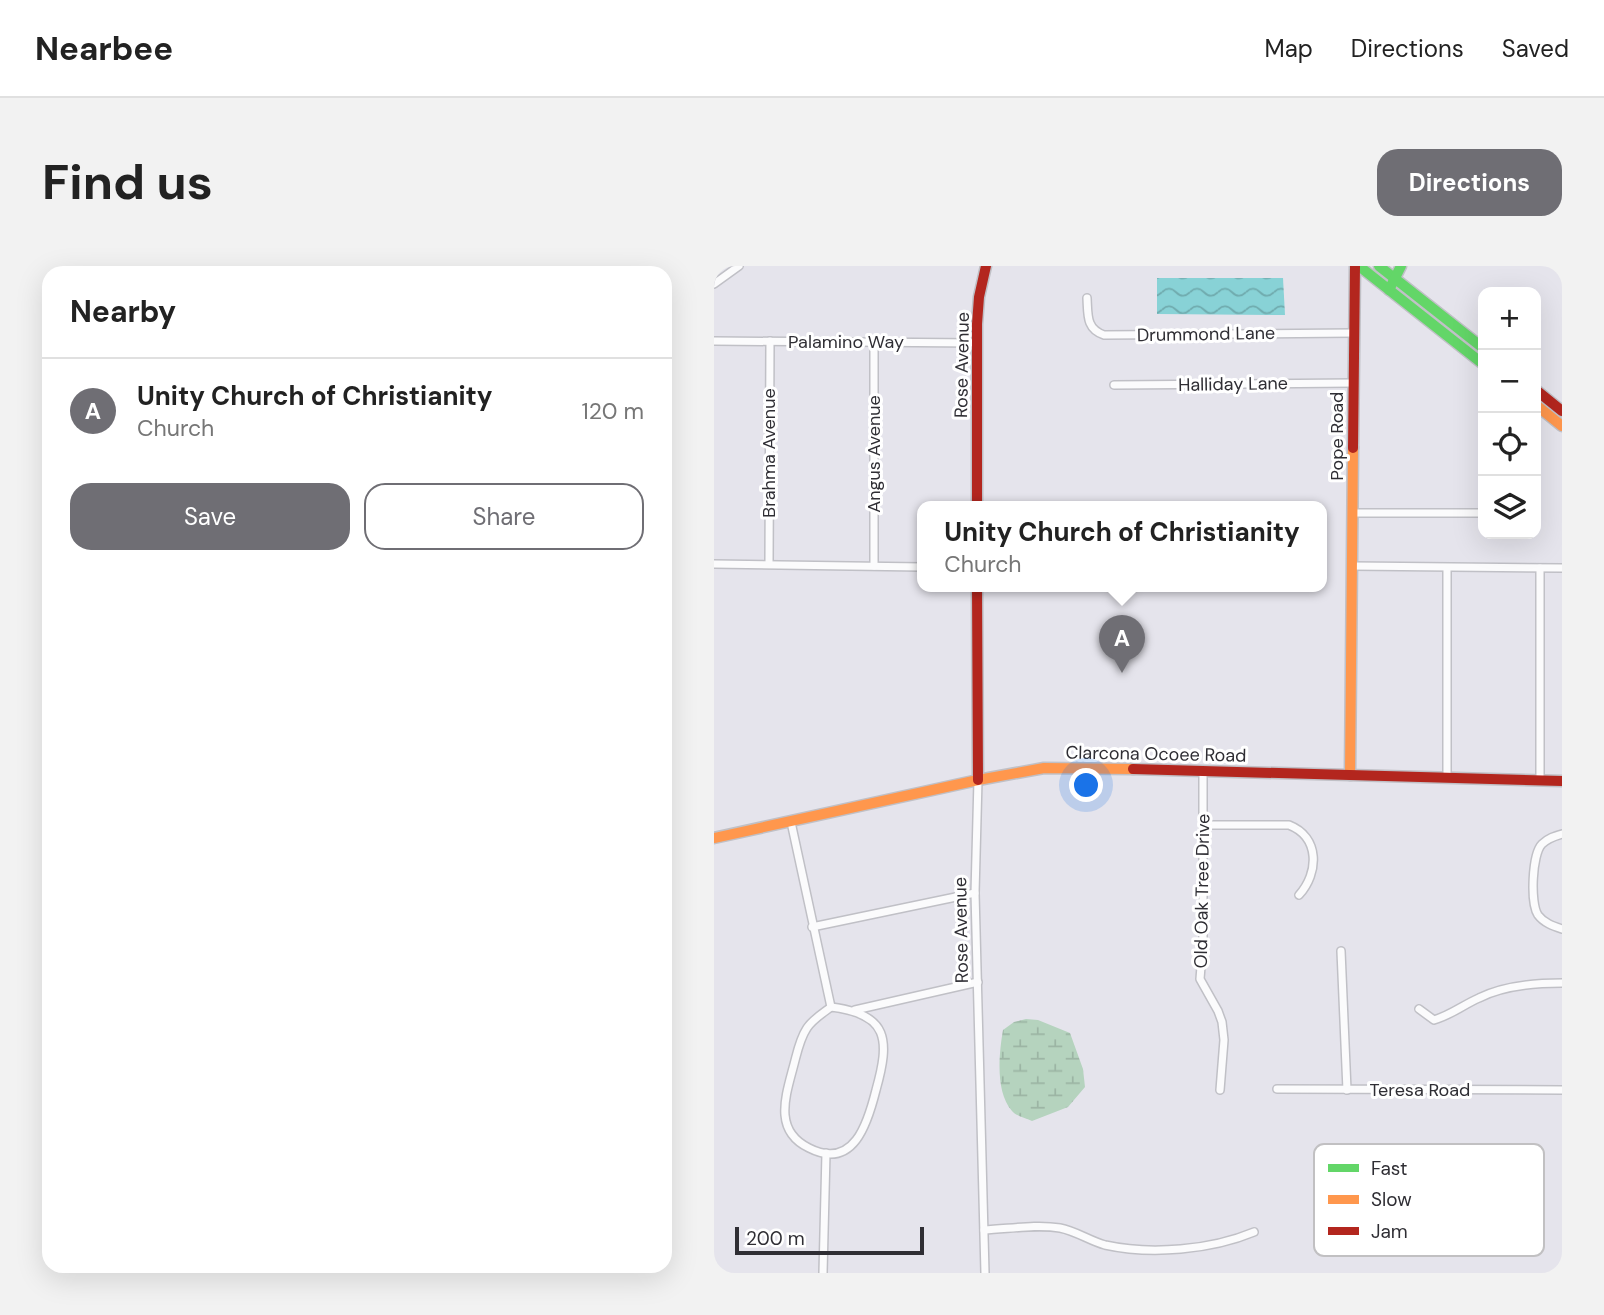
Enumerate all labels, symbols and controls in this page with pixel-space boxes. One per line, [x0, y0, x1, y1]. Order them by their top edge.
text: Nearbee [35, 27, 173, 70]
text: Map [1265, 33, 1313, 64]
text: Directions [1351, 33, 1464, 64]
text: Saved [1502, 33, 1569, 64]
button: Directions [1377, 149, 1562, 216]
text: Find us [42, 150, 213, 214]
map controls [1478, 287, 1541, 539]
button: + [1478, 287, 1541, 350]
text: Nearby [70, 292, 176, 331]
street label: Rose Avenue [949, 312, 975, 418]
street label: Drummond Lane [1137, 321, 1275, 347]
street label: Palamino Way [788, 330, 904, 354]
button: − [1478, 350, 1541, 413]
street label: Halliday Lane [1178, 371, 1288, 397]
text: Unity Church of Christianity [137, 379, 493, 413]
street label: Brahma Avenue [757, 388, 781, 518]
street label: Pope Road [1325, 392, 1349, 480]
street label: Angus Avenue [862, 395, 886, 513]
text: A [85, 396, 101, 426]
text: 120 m [581, 396, 644, 426]
text: Church [137, 413, 214, 443]
button: locate [1478, 413, 1541, 476]
button: layers [1478, 476, 1541, 539]
button: Save [70, 483, 350, 550]
button: Share [364, 483, 644, 550]
popup [917, 501, 1327, 592]
text: Unity Church of Christianity [944, 515, 1300, 549]
text: Church [944, 549, 1022, 579]
pin: A [1099, 615, 1145, 673]
street label: Clarcona Ocoee Road [1065, 740, 1247, 768]
your location [1069, 768, 1103, 802]
street label: Old Oak Tree Drive [1189, 813, 1215, 969]
street label: Rose Avenue [948, 877, 974, 983]
street label: Teresa Road [1370, 1078, 1470, 1102]
legend [1314, 1144, 1544, 1256]
text: Fast [1371, 1156, 1407, 1181]
text: Slow [1371, 1187, 1412, 1212]
text: Jam [1371, 1219, 1408, 1244]
scale bar [735, 1224, 924, 1256]
text: 200 m [746, 1226, 805, 1251]

